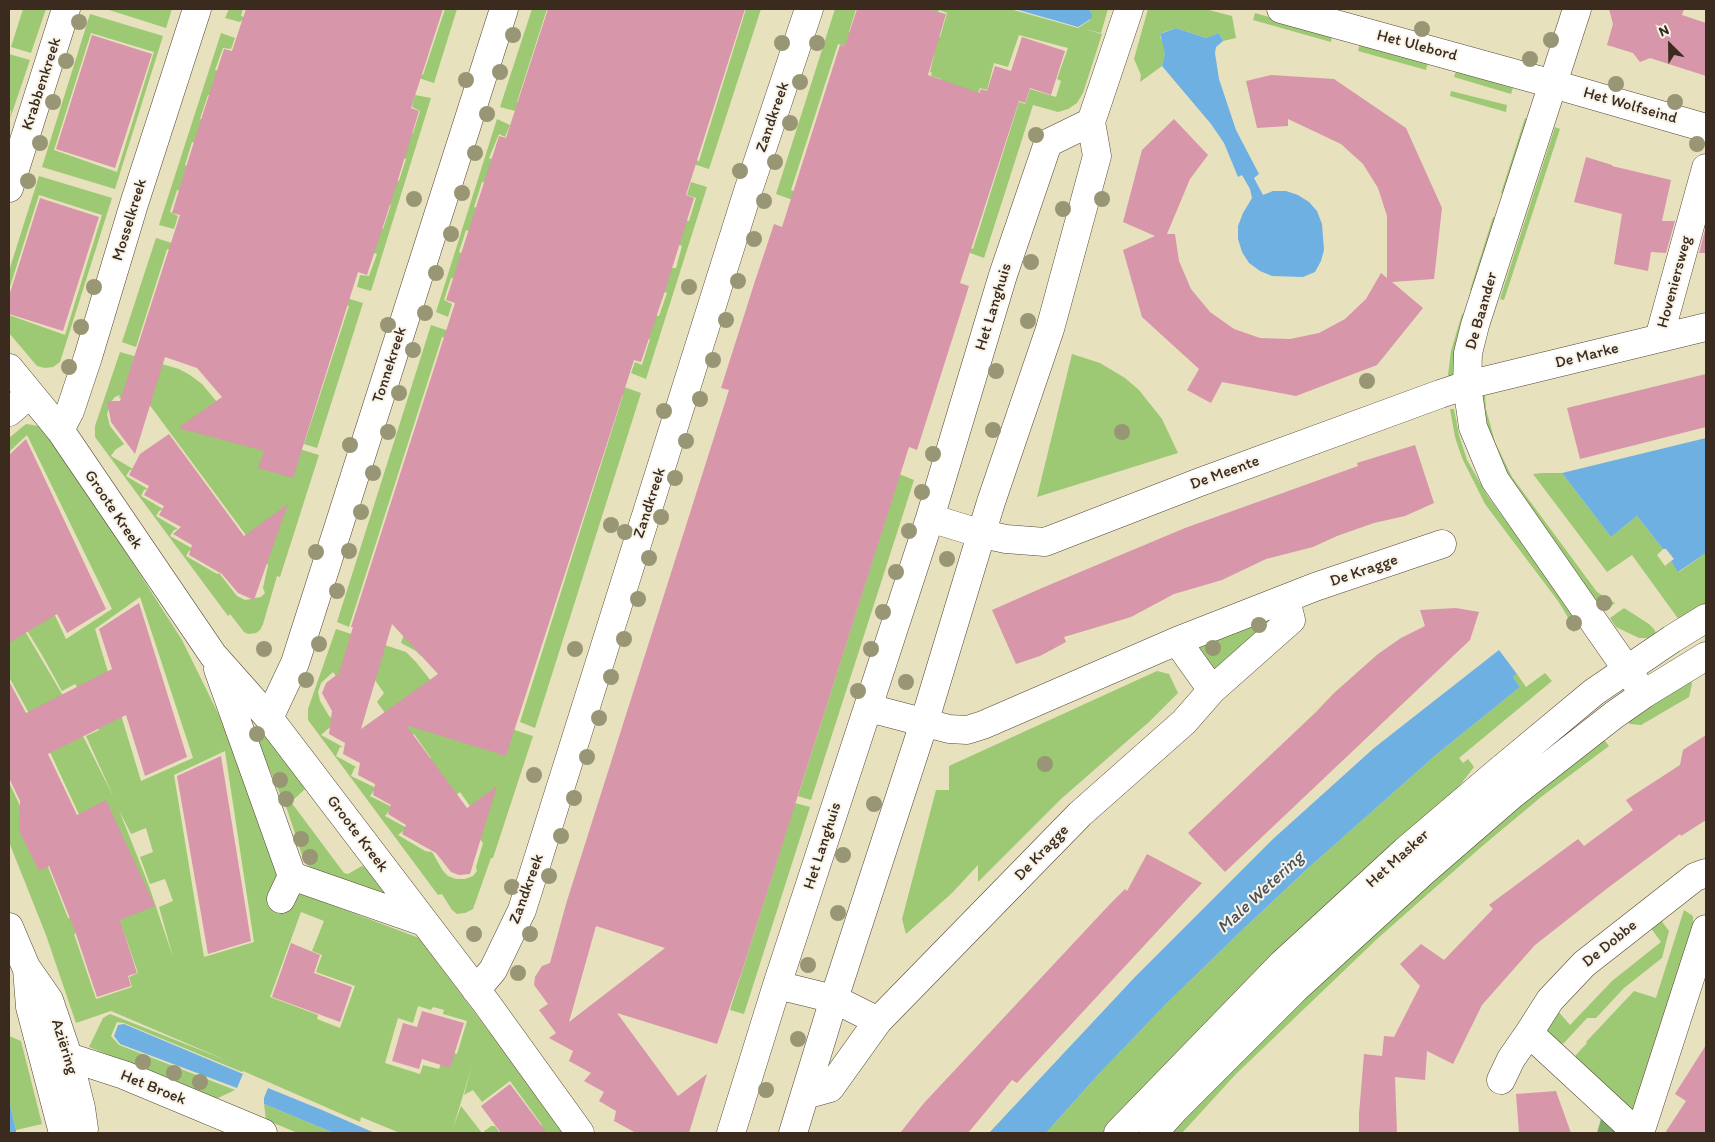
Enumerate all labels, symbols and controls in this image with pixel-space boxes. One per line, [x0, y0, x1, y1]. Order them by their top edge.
north arrow [1645, 20, 1695, 70]
text: N [1656, 21, 1672, 40]
street label: Het Ulebord [1375, 26, 1459, 66]
street label: Krabbenkreek [18, 35, 66, 133]
street label: Zandkreek [752, 79, 794, 155]
street label: Het Wolfseind [1581, 83, 1679, 129]
street label: Mosselkreek [108, 177, 152, 263]
street label: Hoveniersweg [1653, 234, 1697, 330]
street label: Het Langhuis [972, 261, 1016, 353]
street label: De Baander [1462, 270, 1502, 352]
street label: Tonnekreek [369, 325, 411, 405]
street label: De Marke [1553, 339, 1621, 373]
street label: De Meente [1188, 452, 1262, 494]
street label: Zandkreek [630, 465, 670, 541]
street label: Groote Kreek [80, 467, 146, 553]
street label: De Kragge [1328, 550, 1400, 592]
street label: Groote Kreek [322, 792, 392, 876]
street label: Het Langhuis [800, 800, 846, 892]
street label: De Kragge [1011, 821, 1073, 885]
street label: Het Masker [1362, 826, 1434, 892]
water label: Male Wetering [1213, 847, 1309, 939]
street label: Zandkreek [505, 851, 549, 927]
street label: De Dobbe [1579, 916, 1641, 972]
street label: Aziëring [47, 1017, 81, 1077]
street label: Het Broek [117, 1066, 189, 1110]

